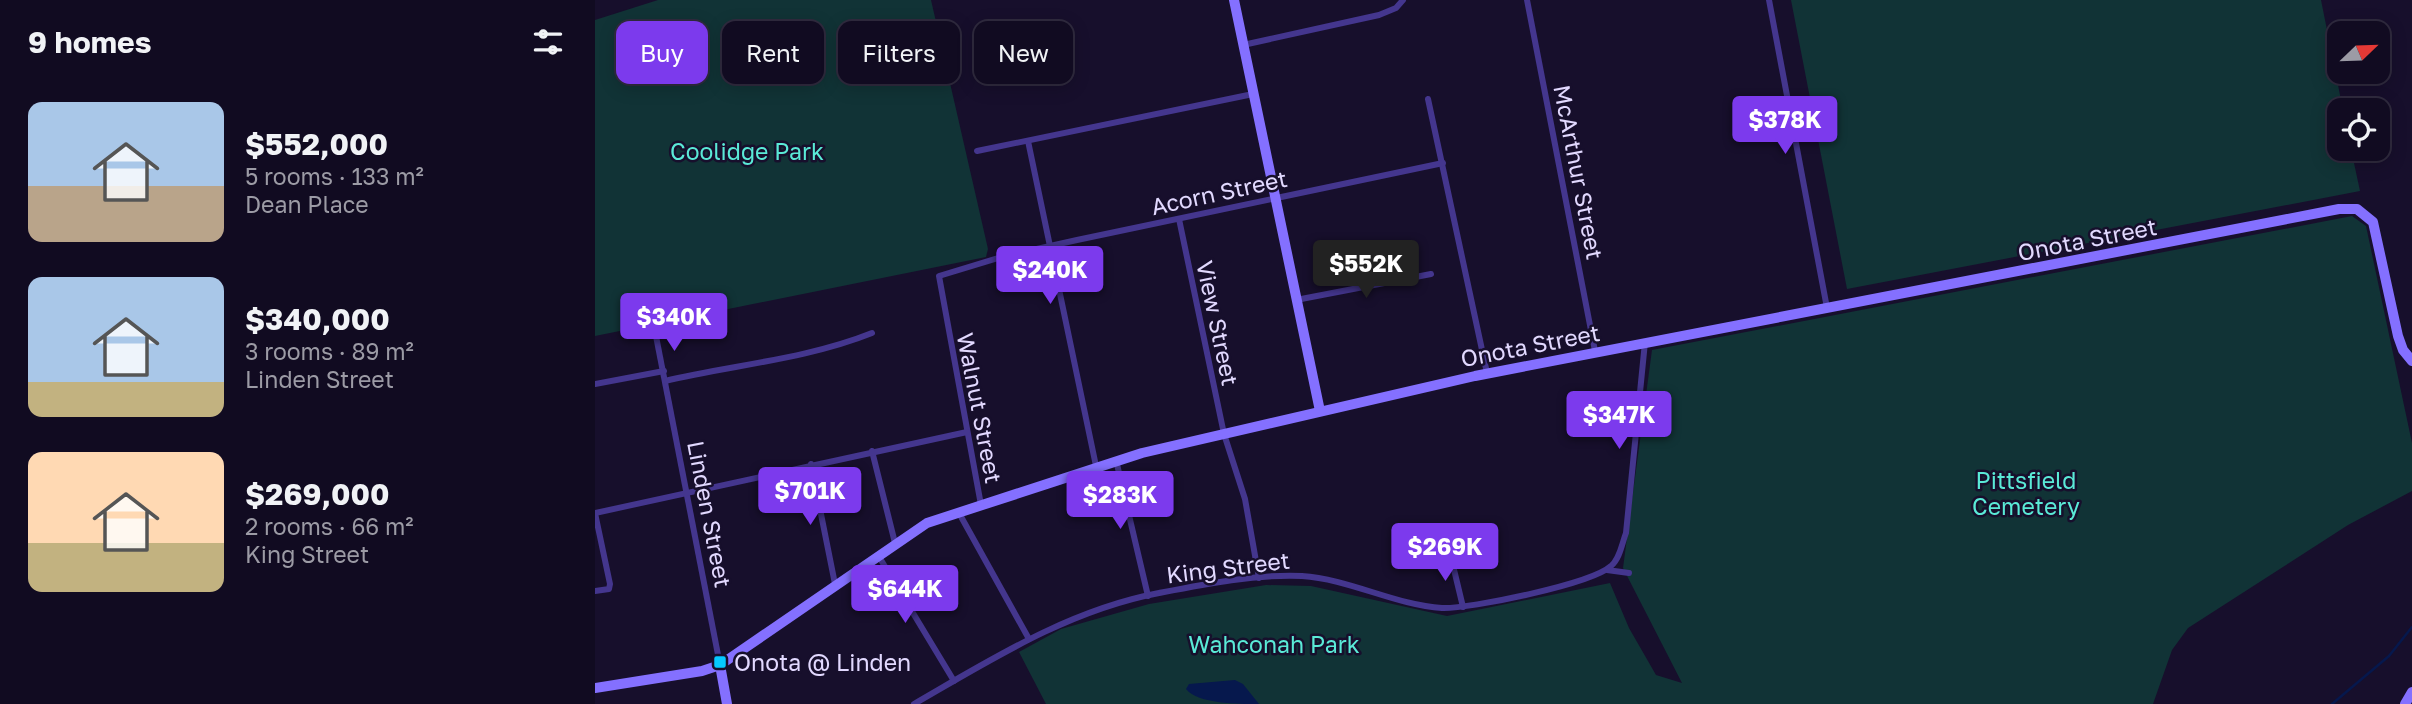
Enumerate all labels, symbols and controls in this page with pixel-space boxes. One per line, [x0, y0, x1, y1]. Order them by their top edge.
chip: Buy [616, 21, 708, 84]
chip: Rent [722, 21, 824, 84]
chip: Filters [838, 21, 960, 84]
chip: New [974, 21, 1073, 84]
north arrow [2327, 21, 2391, 84]
map controls [2327, 21, 2390, 161]
icon: filters [529, 23, 567, 61]
text: 9 homes [28, 24, 151, 60]
street label: McArthur Street [1548, 82, 1610, 262]
pin: $378K [1736, 96, 1834, 156]
button: locate [2327, 98, 2390, 161]
text: $378K [1748, 105, 1822, 133]
text: $552,000 [245, 126, 388, 162]
icon: home [84, 130, 168, 214]
park label: Coolidge Park [670, 137, 824, 165]
text: 5 rooms · 133 m² [245, 162, 424, 190]
street label: Acorn Street [1148, 164, 1290, 220]
text: Dean Place [245, 190, 369, 218]
street label: Onota Street [2015, 212, 2159, 266]
pin: $552K [1317, 240, 1415, 300]
pin: $240K [1001, 246, 1099, 306]
text: $552K [1329, 249, 1403, 277]
text: $240K [1012, 255, 1088, 283]
street label: View Street [1191, 258, 1245, 388]
pin: $340K [625, 294, 723, 353]
text: $340,000 [245, 301, 390, 337]
text: $340K [636, 302, 712, 330]
icon: home [84, 305, 168, 389]
street label: Onota Street [1458, 318, 1602, 372]
street label: Walnut Street [952, 330, 1008, 486]
text: 3 rooms · 89 m² [245, 337, 414, 365]
text: Linden Street [245, 365, 394, 393]
pin: $347K [1570, 392, 1668, 451]
text: $347K [1582, 400, 1656, 428]
street label: Linden Street [682, 438, 738, 590]
park label: Pittsfield Cemetery [1972, 466, 2080, 520]
pin: $701K [761, 468, 859, 527]
pin: $283K [1071, 472, 1169, 531]
text: $269,000 [245, 476, 390, 512]
text: $701K [774, 476, 846, 504]
icon: home [84, 480, 168, 564]
text: $283K [1083, 480, 1157, 508]
text: 2 rooms · 66 m² [245, 512, 414, 540]
pin: $269K [1396, 524, 1494, 583]
text: $269K [1407, 532, 1483, 560]
text: King Street [245, 540, 369, 568]
street label: King Street [1165, 546, 1291, 588]
pin: $644K [856, 566, 954, 625]
text: $644K [867, 574, 943, 602]
park label: Wahconah Park [1188, 630, 1360, 658]
place label: Onota @ Linden [734, 648, 911, 676]
marker: Onota @ Linden [712, 654, 728, 670]

